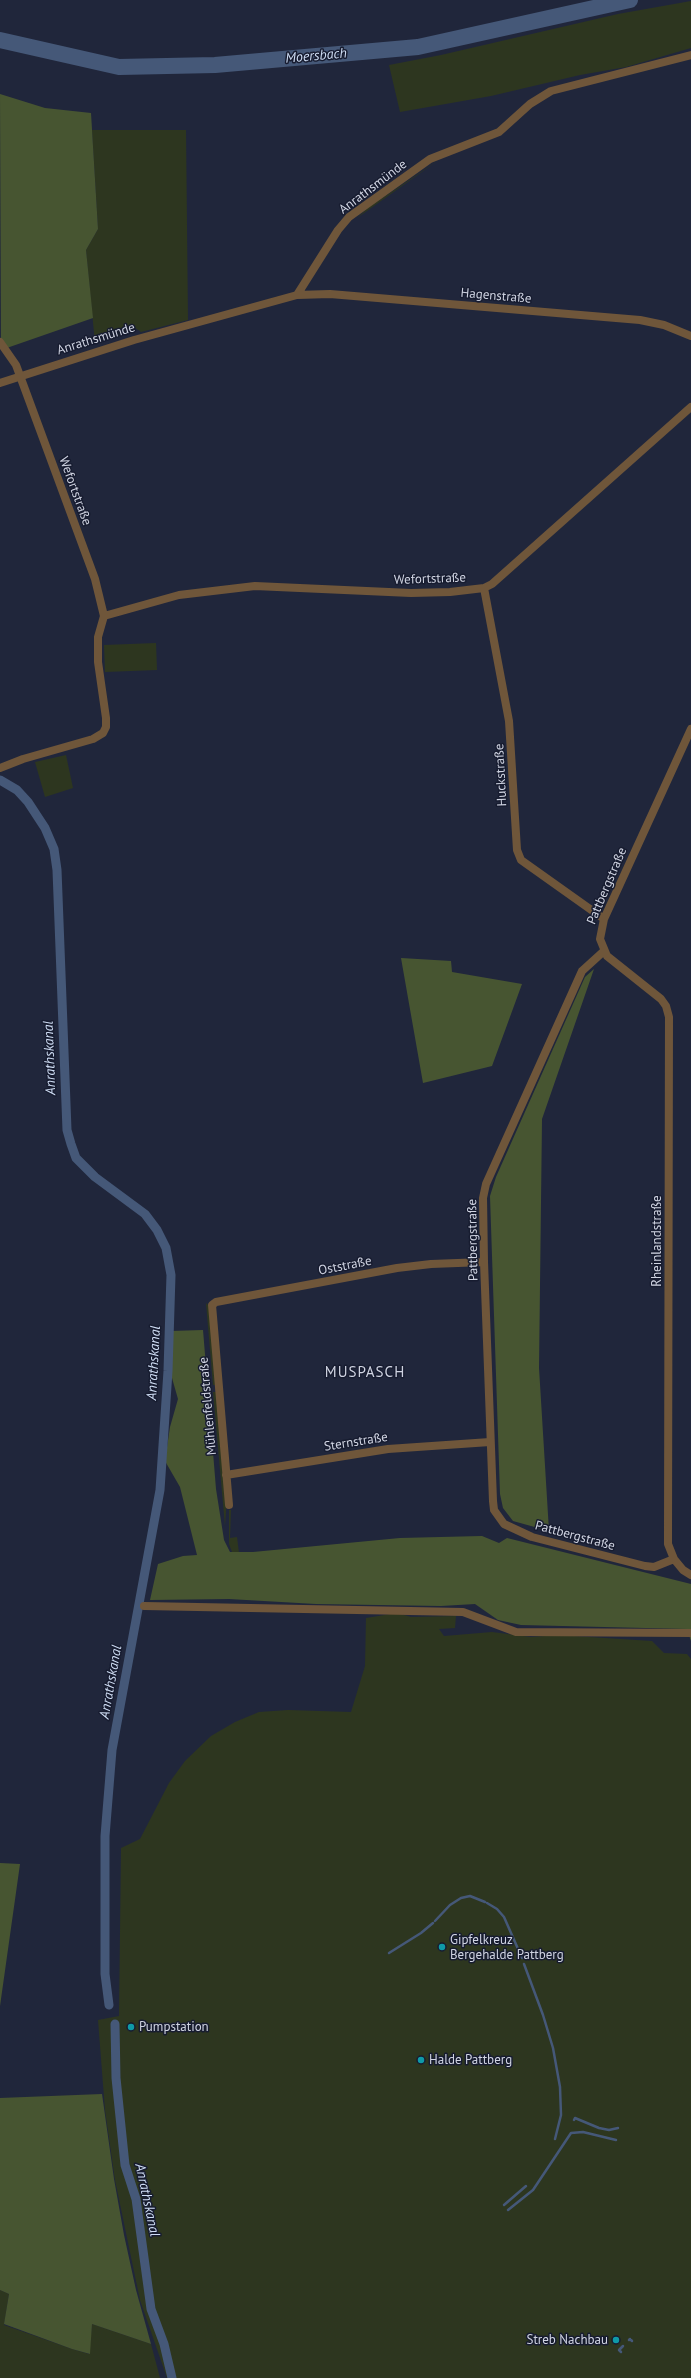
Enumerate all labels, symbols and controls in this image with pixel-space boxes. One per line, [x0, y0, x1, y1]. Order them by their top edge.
water label: Moersbach [285, 45, 347, 67]
street label: Anrathsmünde [336, 156, 410, 218]
street label: Hagenstraße [460, 285, 532, 307]
street label: Anrathsmünde [55, 320, 137, 358]
street label: Wefortstraße [55, 454, 95, 528]
street label: Wefortstraße [394, 570, 466, 588]
street label: Huckstraße [492, 743, 510, 807]
street label: Pattbergstraße [584, 845, 630, 927]
water label: Anrathskanal [40, 1020, 60, 1096]
street label: Rheinlandstraße [649, 1195, 665, 1287]
street label: Pattbergstraße [464, 1199, 482, 1281]
street label: Oststraße [317, 1253, 373, 1279]
water label: Anrathskanal [144, 1325, 164, 1401]
street label: Mühlenfeldstraße [196, 1356, 220, 1456]
district label: MUSPASCH [325, 1364, 405, 1382]
street label: Sternstraße [323, 1429, 389, 1455]
street label: Pattbergstraße [533, 1518, 617, 1554]
water label: Anrathskanal [96, 1644, 126, 1720]
place label: Gipfelkreuz Bergehalde Pattberg [450, 1932, 564, 1963]
marker: Gipfelkreuz Bergehalde Pattberg [437, 1942, 447, 1952]
place label: Pumpstation [139, 2019, 209, 2035]
marker: Pumpstation [126, 2022, 136, 2032]
place label: Halde Pattberg [429, 2052, 512, 2068]
marker: Halde Pattberg [416, 2055, 426, 2065]
water label: Anrathskanal [131, 2162, 163, 2238]
place label: Streb Nachbau [527, 2332, 608, 2348]
marker: Streb Nachbau [611, 2335, 621, 2345]

